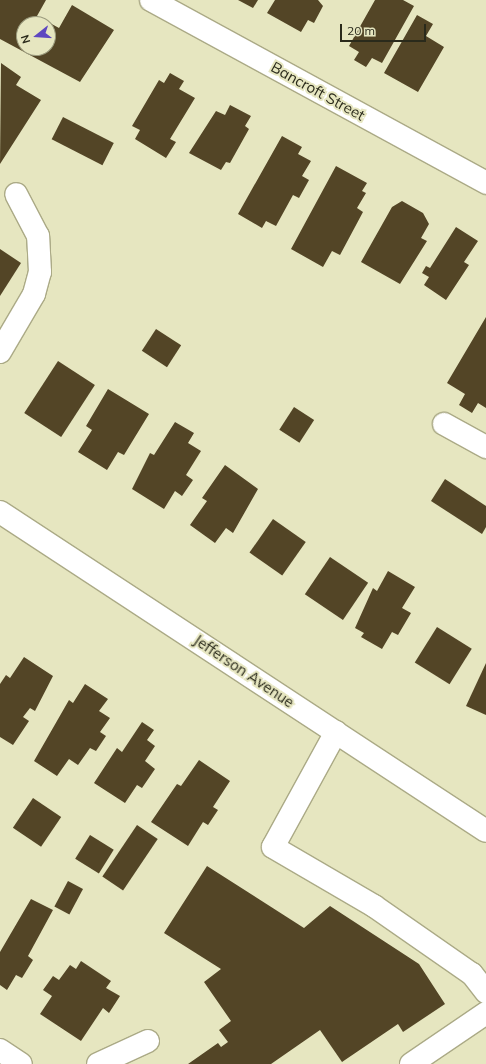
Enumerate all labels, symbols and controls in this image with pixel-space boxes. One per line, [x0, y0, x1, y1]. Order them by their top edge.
north arrow [16, 16, 56, 56]
scale bar [342, 16, 428, 42]
text: 20 m [347, 23, 375, 38]
text: N [18, 33, 33, 45]
street label: Bancroft Street [268, 58, 368, 124]
street label: Jefferson Avenue [190, 631, 298, 711]

